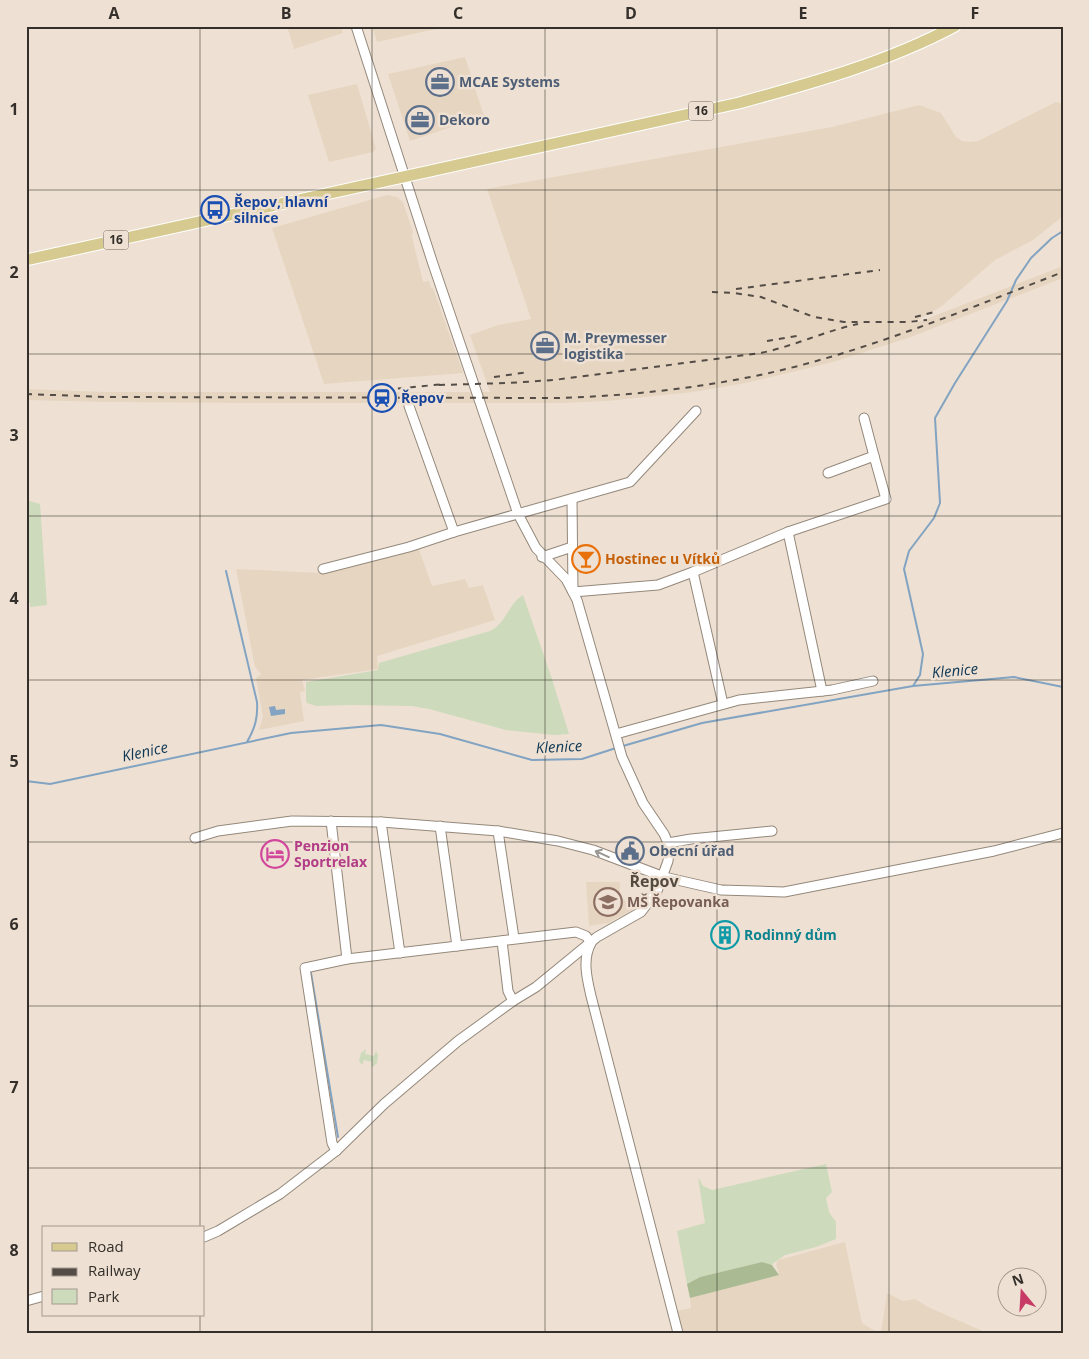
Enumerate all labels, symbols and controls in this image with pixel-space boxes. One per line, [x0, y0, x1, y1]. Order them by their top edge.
text: A [108, 2, 120, 24]
text: B [281, 2, 291, 24]
text: C [453, 2, 463, 24]
text: D [625, 2, 637, 24]
text: E [799, 2, 808, 24]
text: F [971, 2, 979, 24]
office icon: MCAE Systems [425, 67, 455, 97]
place label: MCAE Systems [459, 72, 560, 91]
text: 1 [9, 98, 19, 120]
road number: 16 [688, 102, 714, 120]
office icon: Dekoro [405, 105, 435, 135]
place label: Dekoro [439, 110, 490, 129]
place label: Řepov, hlavní silnice [234, 192, 329, 227]
bus stop icon: Řepov, hlavní silnice [200, 195, 230, 225]
road number: 16 [104, 230, 128, 250]
text: 2 [9, 261, 19, 283]
place label: M. Preymesser logistika [564, 328, 667, 363]
office icon: M. Preymesser logistika [530, 331, 560, 361]
station icon: Řepov [367, 383, 397, 413]
place label: Řepov [401, 388, 444, 407]
text: 3 [9, 424, 19, 446]
bar icon: Hostinec u Vítků [571, 544, 601, 574]
place label: Hostinec u Vítků [605, 549, 720, 568]
text: 4 [9, 587, 19, 609]
water label: Klenice [931, 658, 979, 682]
water label: Klenice [535, 735, 583, 757]
water label: Klenice [120, 736, 170, 766]
text: 5 [9, 750, 19, 772]
place label: Penzion Sportrelax [294, 836, 368, 871]
public building icon: Obecní úřad [615, 836, 645, 866]
hotel icon: Penzion Sportrelax [260, 839, 290, 869]
place label: Obecní úřad [649, 841, 734, 860]
one-way arrow [595, 848, 610, 858]
district label: Řepov [629, 870, 679, 892]
school or university icon: MŠ Řepovanka [593, 887, 623, 917]
place label: MŠ Řepovanka [627, 892, 729, 911]
text: 6 [9, 913, 19, 935]
building icon: Rodinný dům [710, 920, 740, 950]
place label: Rodinný dům [744, 925, 837, 944]
text: 7 [9, 1076, 19, 1098]
legend [42, 1226, 205, 1316]
text: Road [88, 1236, 124, 1256]
text: 8 [9, 1239, 19, 1261]
text: Railway [88, 1260, 141, 1280]
north arrow [996, 1266, 1046, 1316]
text: N [1009, 1268, 1026, 1290]
text: Park [88, 1286, 119, 1306]

